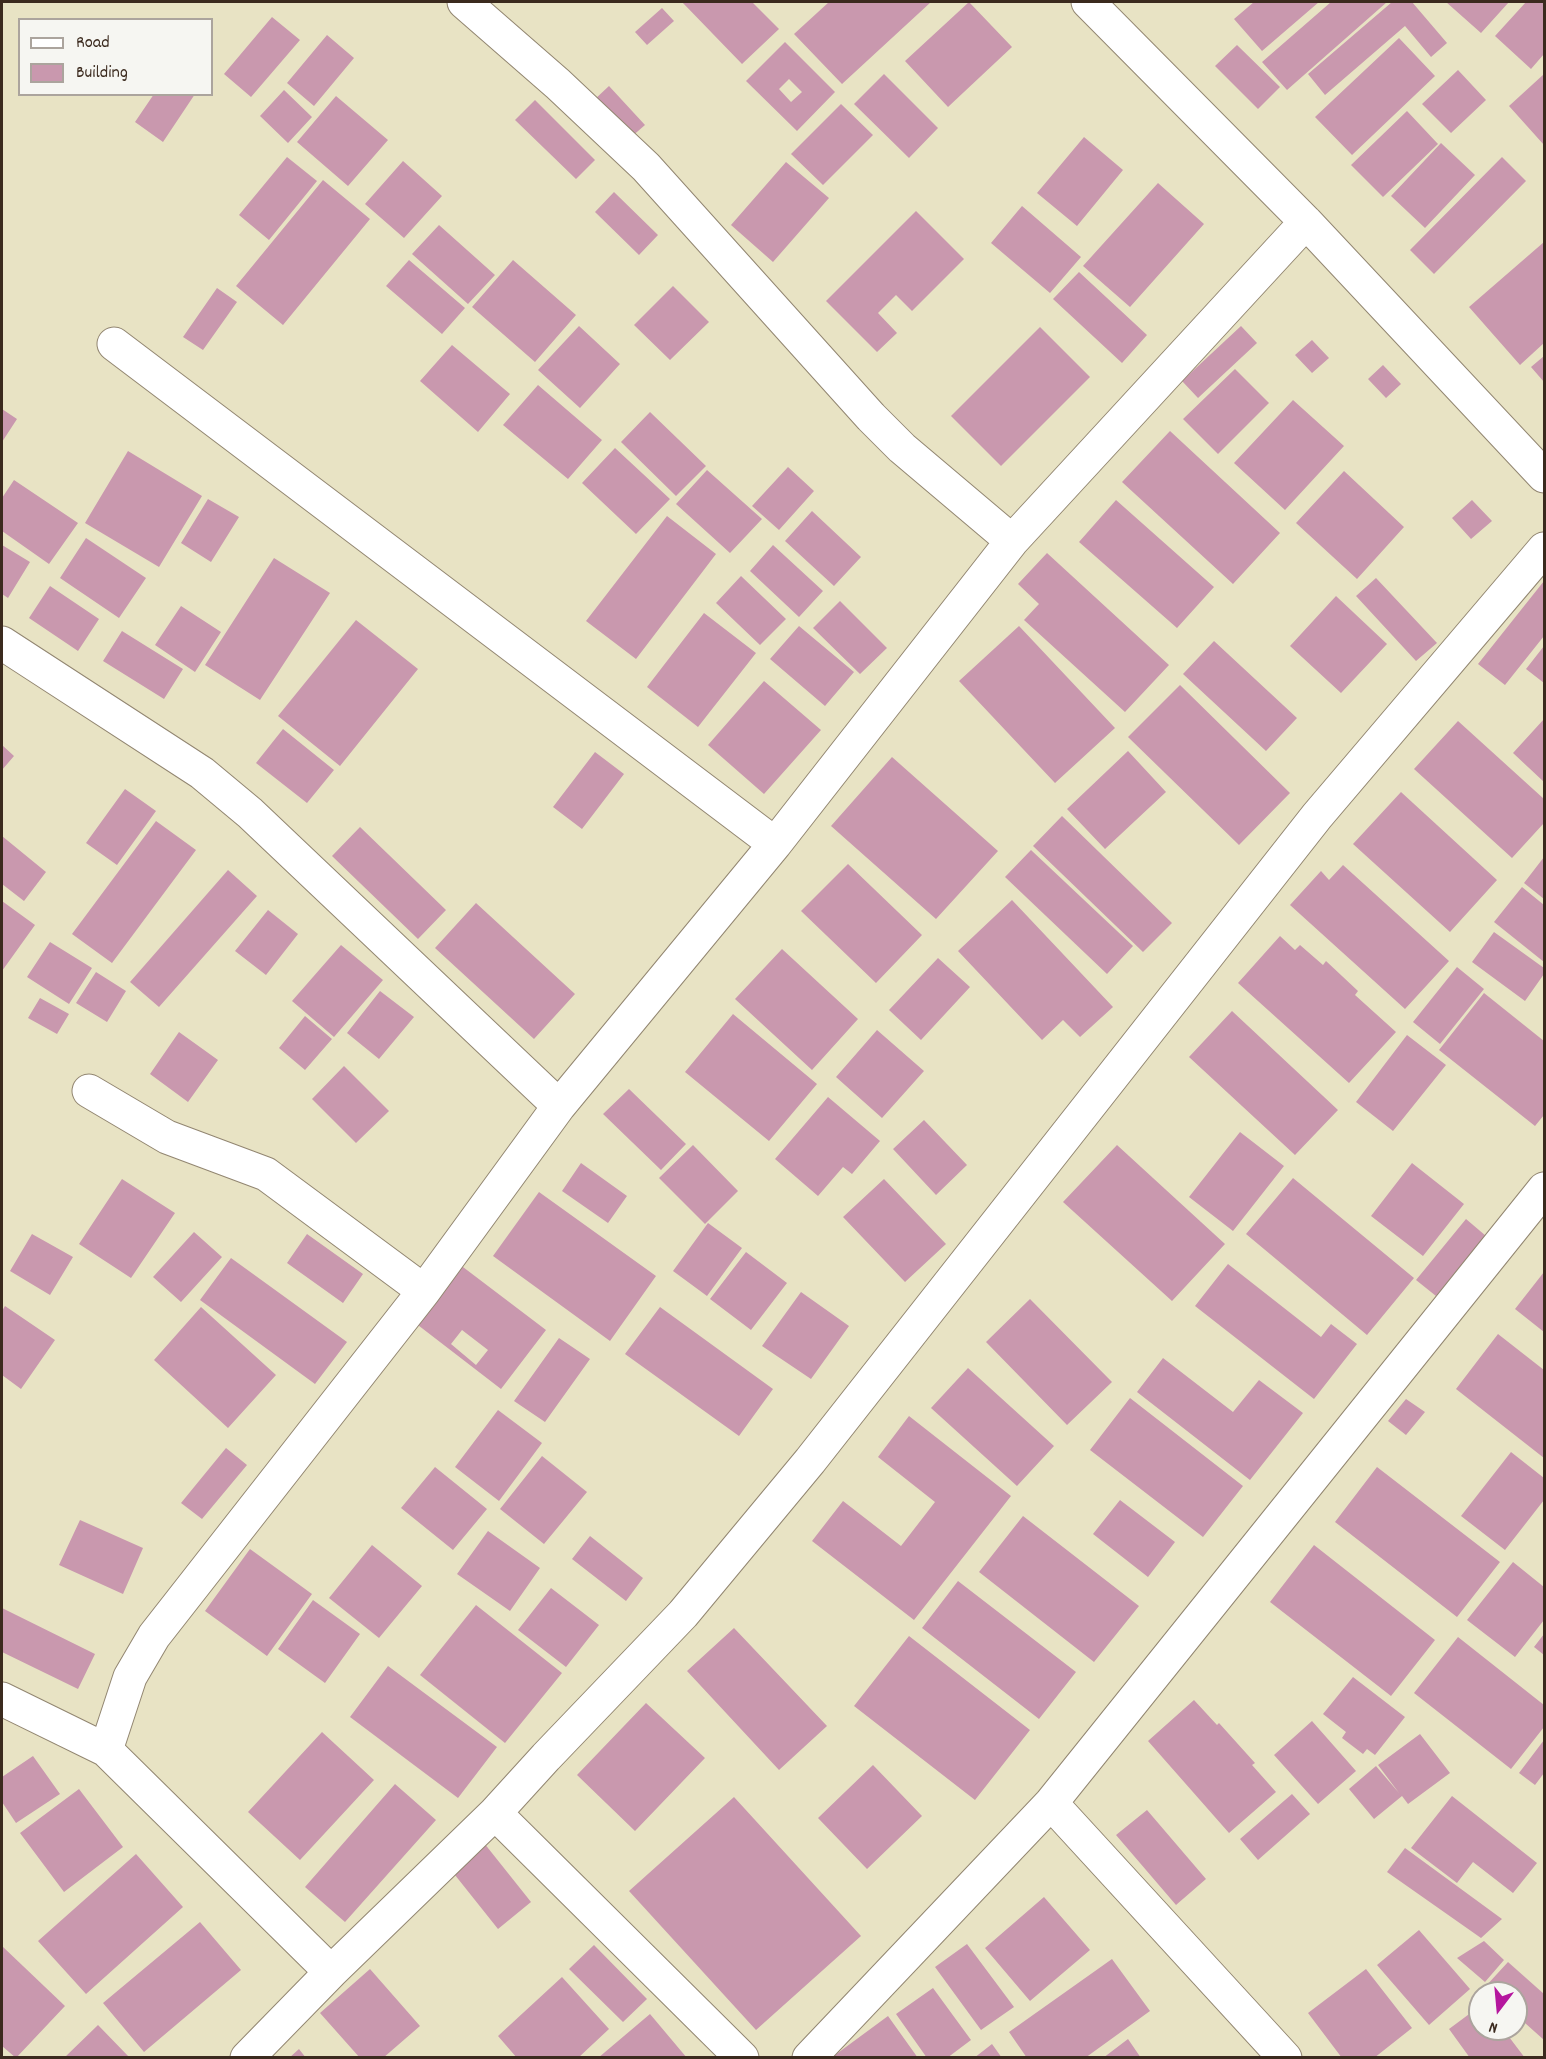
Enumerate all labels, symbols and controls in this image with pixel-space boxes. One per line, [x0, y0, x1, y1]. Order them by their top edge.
legend [18, 18, 213, 96]
text: Road [76, 31, 110, 56]
text: Building [76, 61, 128, 86]
north arrow [1468, 1981, 1528, 2041]
text: N [1486, 2015, 1500, 2039]

